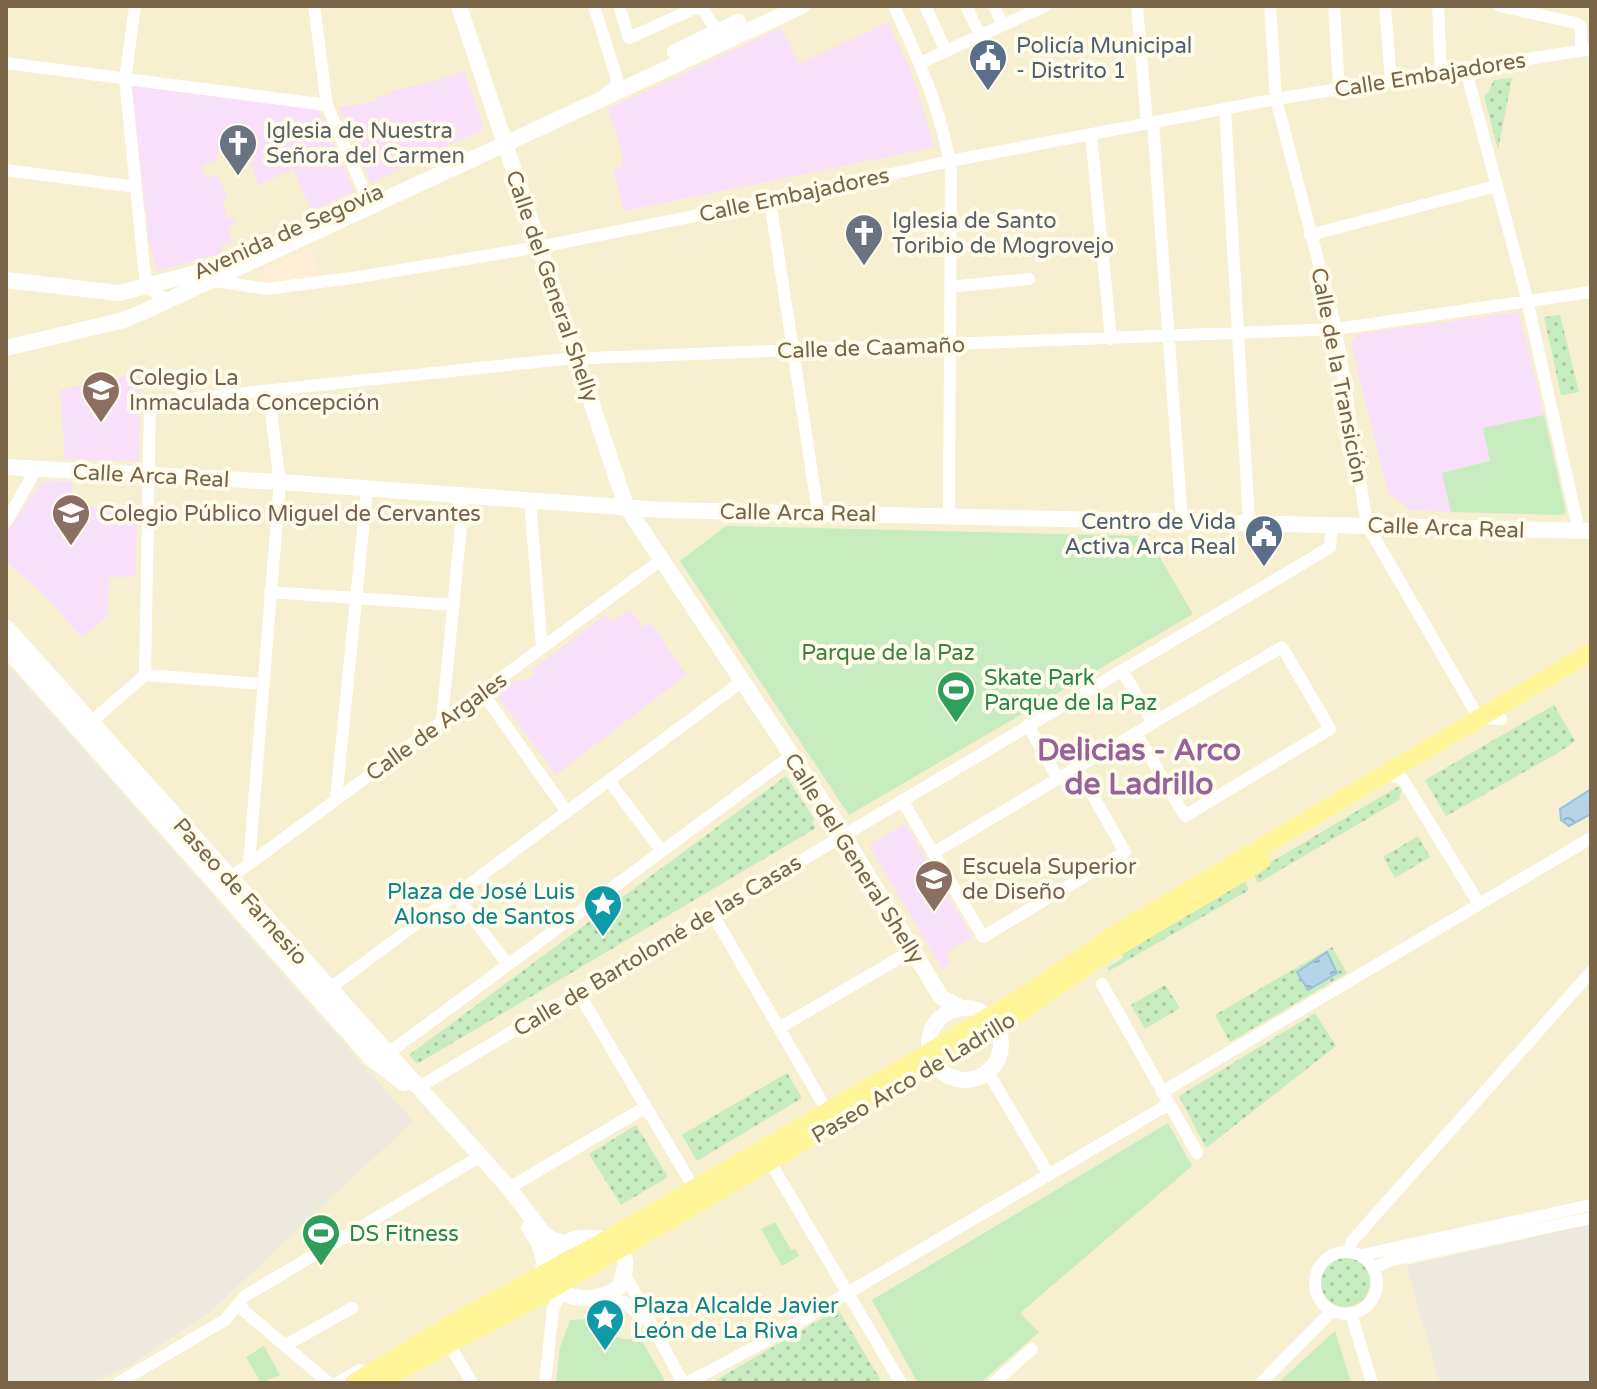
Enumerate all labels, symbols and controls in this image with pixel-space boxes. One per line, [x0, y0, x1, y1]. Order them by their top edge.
place label: Policía Municipal - Distrito 1 [1016, 33, 1192, 84]
public building icon: Policía Municipal - Distrito 1 [967, 37, 1009, 92]
street label: Calle Embajadores [1333, 47, 1528, 103]
place label: Iglesia de Nuestra Señora del Carmen [266, 118, 465, 169]
church icon: Iglesia de Nuestra Señora del Carmen [217, 122, 259, 177]
street label: Calle Embajadores [697, 162, 892, 228]
street label: Calle del General Shelly [500, 167, 604, 406]
street label: Avenida de Segovia [189, 178, 387, 285]
place label: Iglesia de Santo Toribio de Mogrovejo [892, 208, 1114, 259]
church icon: Iglesia de Santo Toribio de Mogrovejo [843, 212, 885, 267]
street label: Calle de la Transición [1305, 265, 1373, 485]
street label: Calle de Caamaño [777, 332, 966, 364]
place label: Colegio La Inmaculada Concepción [129, 365, 380, 416]
school or university icon: Colegio La Inmaculada Concepción [80, 369, 122, 424]
street label: Calle Arca Real [72, 459, 230, 493]
school or university icon: Colegio Público Miguel de Cervantes [50, 492, 92, 547]
street label: Calle Arca Real [719, 499, 877, 527]
place label: Colegio Público Miguel de Cervantes [99, 501, 481, 527]
place label: Centro de Vida Activa Arca Real [1064, 509, 1236, 560]
street label: Calle Arca Real [1367, 512, 1525, 544]
public building icon: Centro de Vida Activa Arca Real [1243, 513, 1285, 568]
park label: Parque de la Paz [801, 640, 975, 666]
place label: Skate Park Parque de la Paz [984, 665, 1157, 716]
street label: Calle de Argales [361, 667, 512, 787]
sports icon: Skate Park Parque de la Paz [935, 669, 977, 724]
district label: Delicias - Arco de Ladrillo [1037, 732, 1241, 803]
street label: Calle del General Shelly [779, 748, 930, 969]
street label: Paseo de Farnesio [168, 813, 313, 970]
street label: Calle de Bartolomé de las Casas [509, 849, 806, 1042]
place label: Escuela Superior de Diseño [962, 854, 1137, 905]
school or university icon: Escuela Superior de Diseño [913, 858, 955, 913]
place label: Plaza de José Luis Alonso de Santos [387, 879, 575, 930]
place icon: Plaza de José Luis Alonso de Santos [582, 883, 624, 938]
street label: Paseo Arco de Ladrillo [807, 1007, 1020, 1149]
sports icon: DS Fitness [300, 1212, 342, 1267]
place label: DS Fitness [349, 1221, 459, 1247]
place label: Plaza Alcalde Javier León de La Riva [633, 1293, 839, 1344]
place icon: Plaza Alcalde Javier León de La Riva [584, 1297, 626, 1352]

